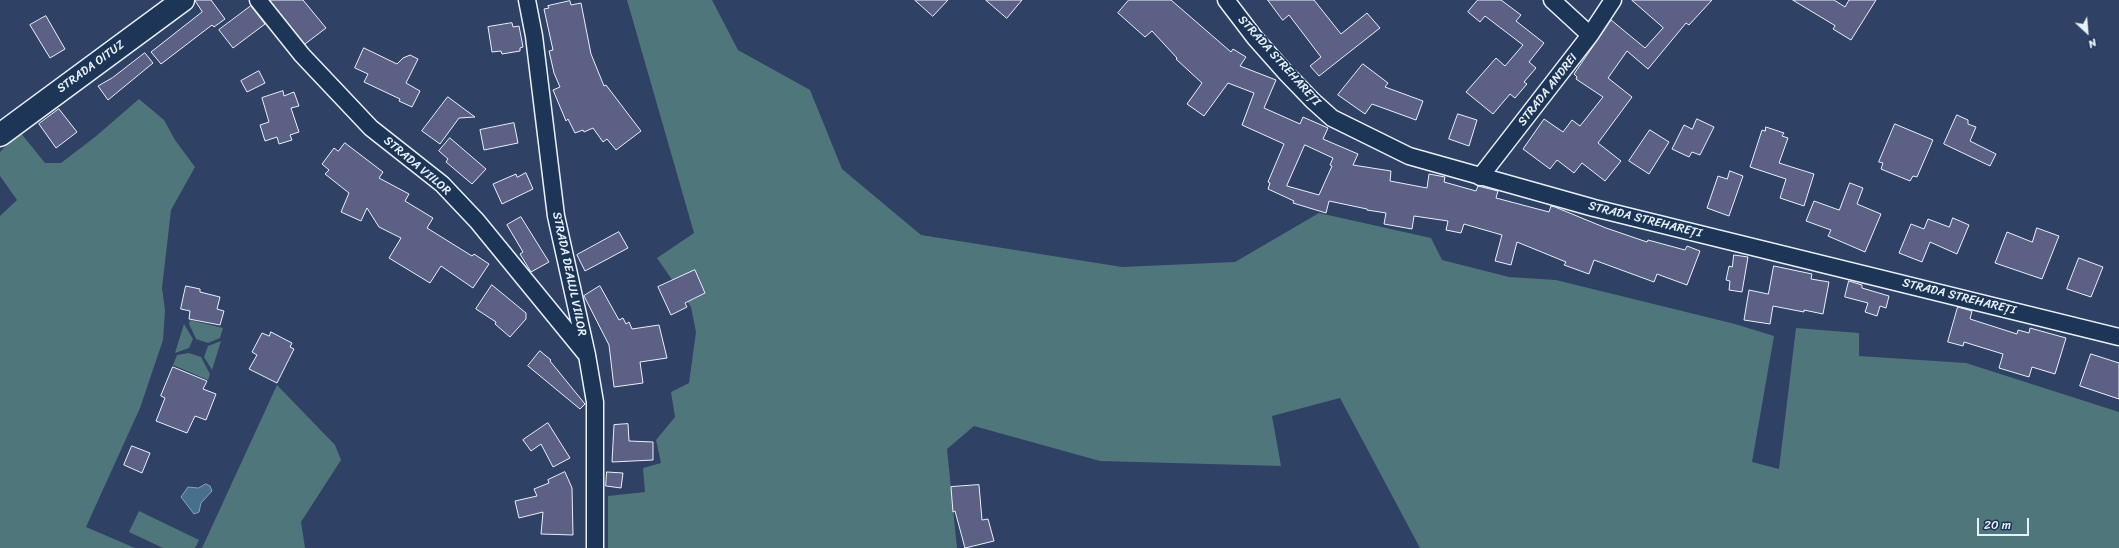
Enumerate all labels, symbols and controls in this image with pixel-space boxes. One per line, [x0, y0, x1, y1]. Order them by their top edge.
north arrow [2067, 12, 2107, 52]
street label: STRADA STREHAREȚI [1235, 13, 1323, 109]
text: N [2085, 33, 2100, 53]
street label: STRADA OITUZ [55, 38, 127, 96]
street label: STRADA ANDREI [1515, 51, 1581, 129]
street label: STRADA VIILOR [381, 134, 453, 198]
street label: STRADA STREHAREȚI [1587, 199, 1703, 241]
street label: STRADA DEALUL VIILOR [549, 211, 589, 337]
street label: STRADA STREHAREȚI [1901, 276, 2017, 318]
scale bar [1979, 510, 2031, 536]
text: 20 m [1984, 514, 2011, 536]

